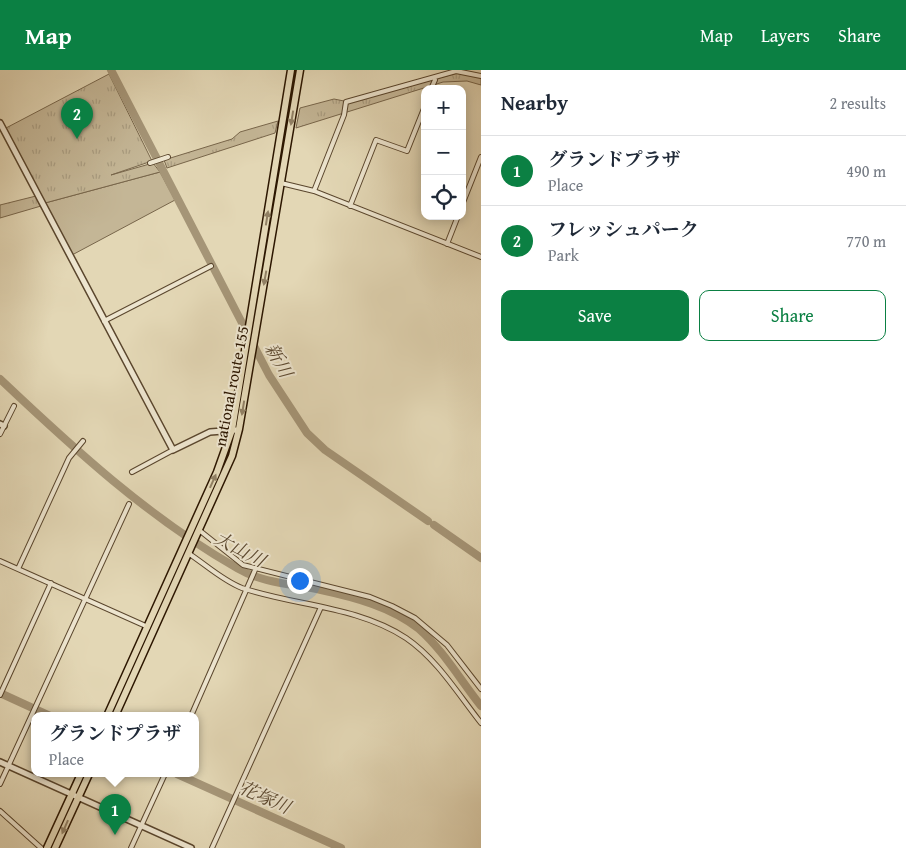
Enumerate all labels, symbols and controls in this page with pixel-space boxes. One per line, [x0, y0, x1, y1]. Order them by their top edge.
text: Map [25, 18, 72, 53]
text: Map [700, 22, 733, 49]
text: Layers [761, 22, 810, 49]
text: Share [838, 22, 881, 49]
map controls [421, 85, 466, 220]
button: + [421, 85, 466, 130]
text: Nearby [501, 87, 568, 118]
text: 2 results [829, 91, 886, 115]
pin: 2 [61, 98, 93, 139]
one-way arrow [288, 110, 296, 126]
button: − [421, 130, 466, 175]
text: グランドプラザ [548, 145, 680, 173]
text: 1 [513, 159, 521, 183]
text: 490 m [846, 159, 886, 183]
text: Place [548, 173, 583, 197]
button: locate [421, 175, 466, 220]
one-way arrow [264, 209, 272, 225]
text: フレッシュパーク [548, 215, 699, 243]
text: 2 [513, 229, 521, 253]
text: 770 m [846, 229, 886, 253]
text: Park [548, 243, 579, 267]
one-way arrow [261, 271, 269, 287]
button: Save [501, 290, 689, 341]
button: Share [699, 290, 886, 341]
street label: national route 155 [208, 324, 254, 448]
water label: 新川 [258, 338, 301, 384]
one-way arrow [238, 400, 246, 416]
one-way arrow [209, 474, 217, 488]
water label: 大山川 [210, 524, 272, 575]
your location [287, 568, 313, 594]
popup [31, 712, 199, 777]
text: グランドプラザ [49, 719, 181, 747]
text: Place [49, 747, 84, 771]
water label: 花塚川 [235, 774, 297, 821]
pin: 1 [99, 794, 131, 835]
one-way arrow [60, 820, 68, 834]

